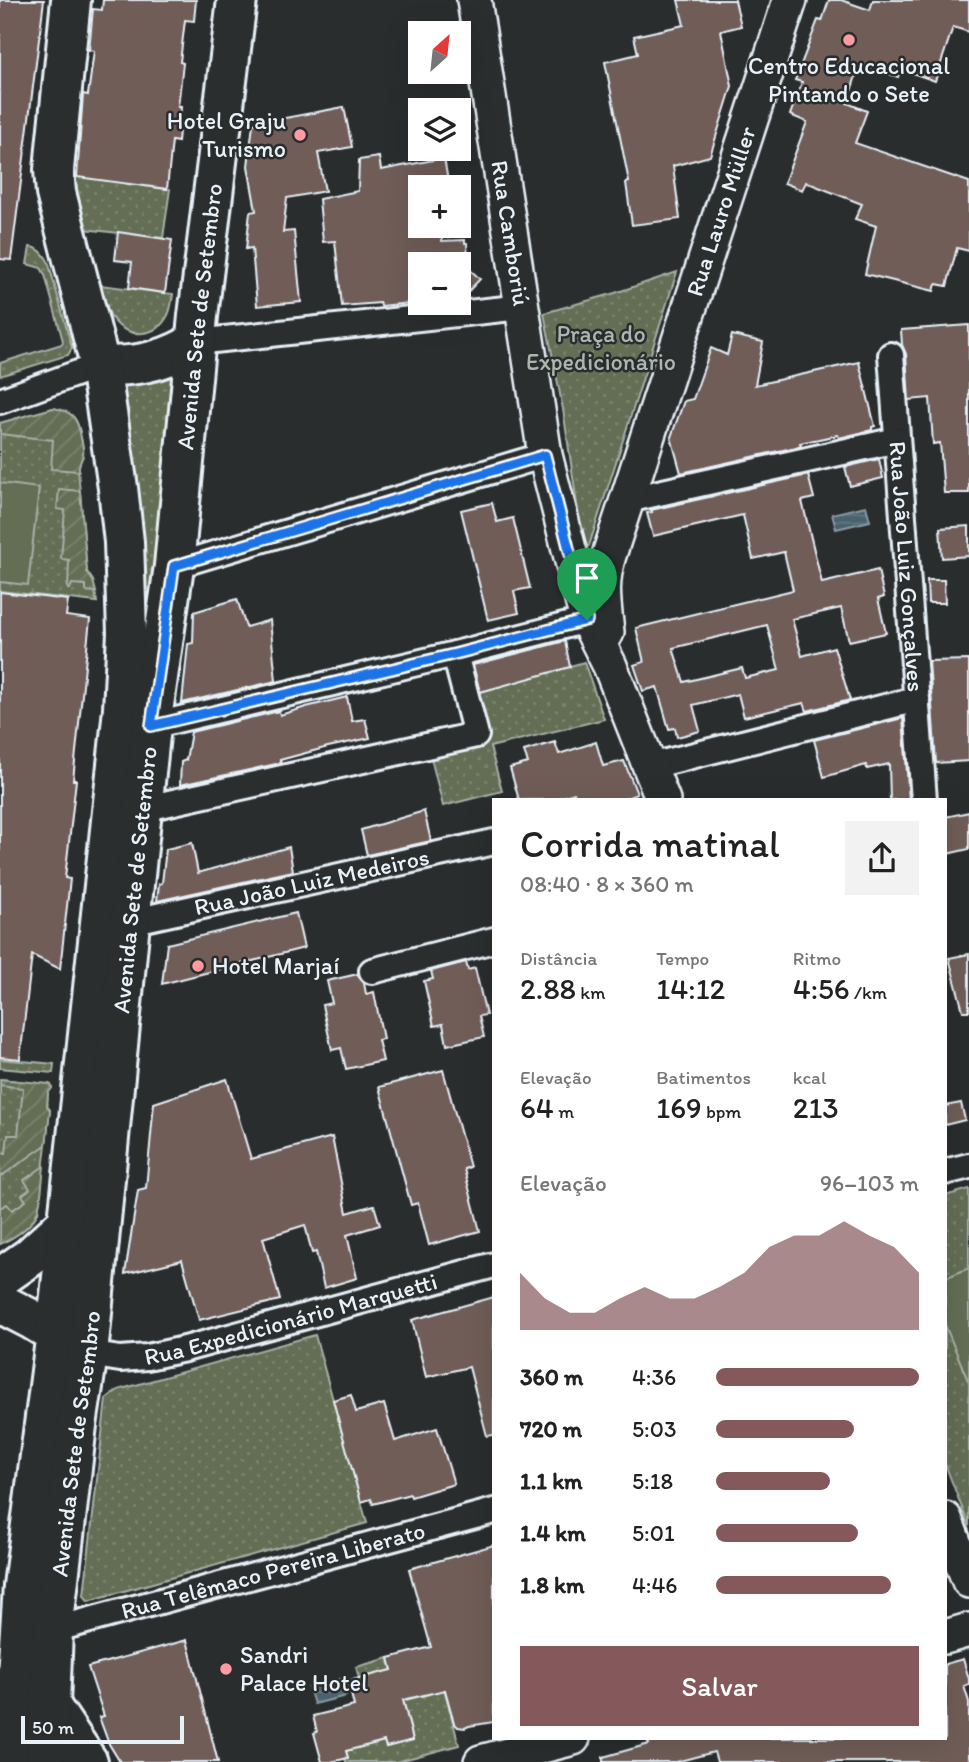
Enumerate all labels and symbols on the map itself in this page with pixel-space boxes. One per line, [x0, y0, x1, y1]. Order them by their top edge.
north arrow [408, 21, 471, 84]
marker: Centro Educacional Pintando o Sete [841, 32, 857, 48]
place label: Centro Educacional Pintando o Sete [748, 51, 950, 108]
place label: Hotel Graju Turismo [167, 106, 286, 163]
street label: Rua Lauro Müller [679, 122, 762, 300]
marker: Hotel Graju Turismo [292, 127, 308, 143]
street label: Rua Camboriú [485, 158, 537, 308]
street label: Avenida Sete de Setembro [170, 182, 228, 451]
park label: Praça do Expedicionário [526, 319, 676, 376]
street label: Rua João Luiz Gonçalves [883, 440, 931, 693]
pin [557, 548, 617, 620]
street label: Avenida Sete de Setembro [106, 745, 163, 1014]
street label: Rua João Luiz Medeiros [191, 842, 432, 921]
place label: Hotel Marjaí [212, 951, 339, 980]
marker: Hotel Marjaí [190, 958, 206, 974]
street label: Rua Expedicionário Marquetti [142, 1266, 440, 1371]
street label: Avenida Sete de Setembro [44, 1309, 106, 1578]
street label: Rua Telêmaco Pereira Liberato [118, 1515, 428, 1625]
place label: Sandri Palace Hotel [240, 1640, 368, 1697]
marker: Sandri Palace Hotel [218, 1661, 234, 1677]
scale bar [21, 1713, 184, 1745]

